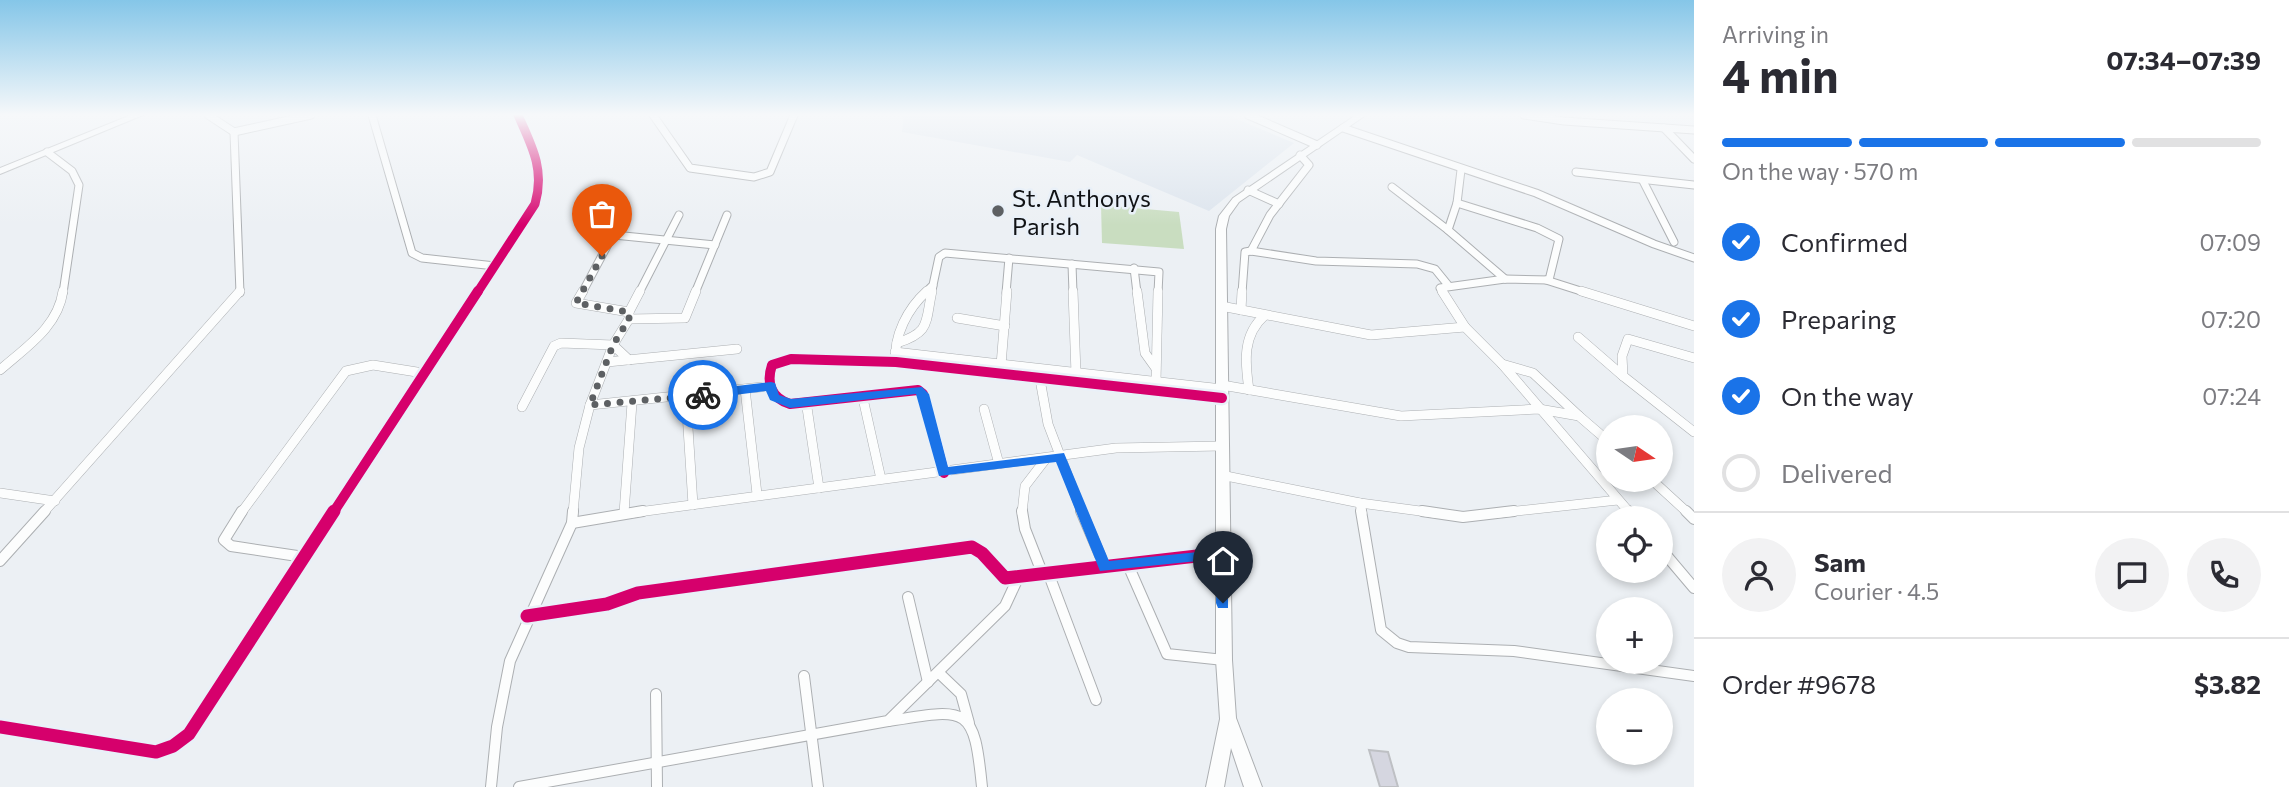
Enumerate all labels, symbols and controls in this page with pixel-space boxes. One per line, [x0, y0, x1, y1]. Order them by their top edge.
text: Arriving in [1722, 20, 1829, 48]
text: 07:34–07:39 [2106, 44, 2261, 75]
text: 4 min [1722, 46, 1839, 102]
text: On the way · 570 m [1722, 157, 1918, 185]
place label: St. Anthonys Parish [1012, 183, 1151, 240]
pin [572, 184, 632, 256]
icon: bag [583, 195, 621, 233]
marker: St. Anthonys Parish [990, 203, 1006, 219]
icon: check [1722, 223, 1760, 261]
text: Confirmed [1781, 226, 1908, 257]
text: 07:09 [2200, 228, 2261, 256]
icon: check [1722, 300, 1760, 338]
text: Preparing [1781, 303, 1896, 334]
text: 07:20 [2201, 305, 2261, 333]
courier [668, 360, 738, 430]
icon: bike [684, 376, 722, 414]
icon: check [1722, 377, 1760, 415]
text: On the way [1781, 380, 1914, 411]
text: 07:24 [2202, 382, 2261, 410]
north arrow [1596, 415, 1673, 492]
map controls [1596, 415, 1673, 765]
text: Delivered [1781, 457, 1892, 488]
button: locate [1596, 506, 1673, 583]
pin [1193, 531, 1253, 603]
button: person [1722, 538, 1796, 612]
button: chat [2095, 538, 2169, 612]
button: phone [2187, 538, 2261, 612]
icon: home [1204, 542, 1242, 580]
text: Sam [1814, 546, 1866, 577]
text: Courier · 4.5 [1814, 577, 1939, 605]
button: + [1596, 597, 1673, 674]
text: Order #9678 [1722, 668, 1876, 699]
text: $3.82 [2194, 668, 2261, 699]
button: − [1596, 688, 1673, 765]

